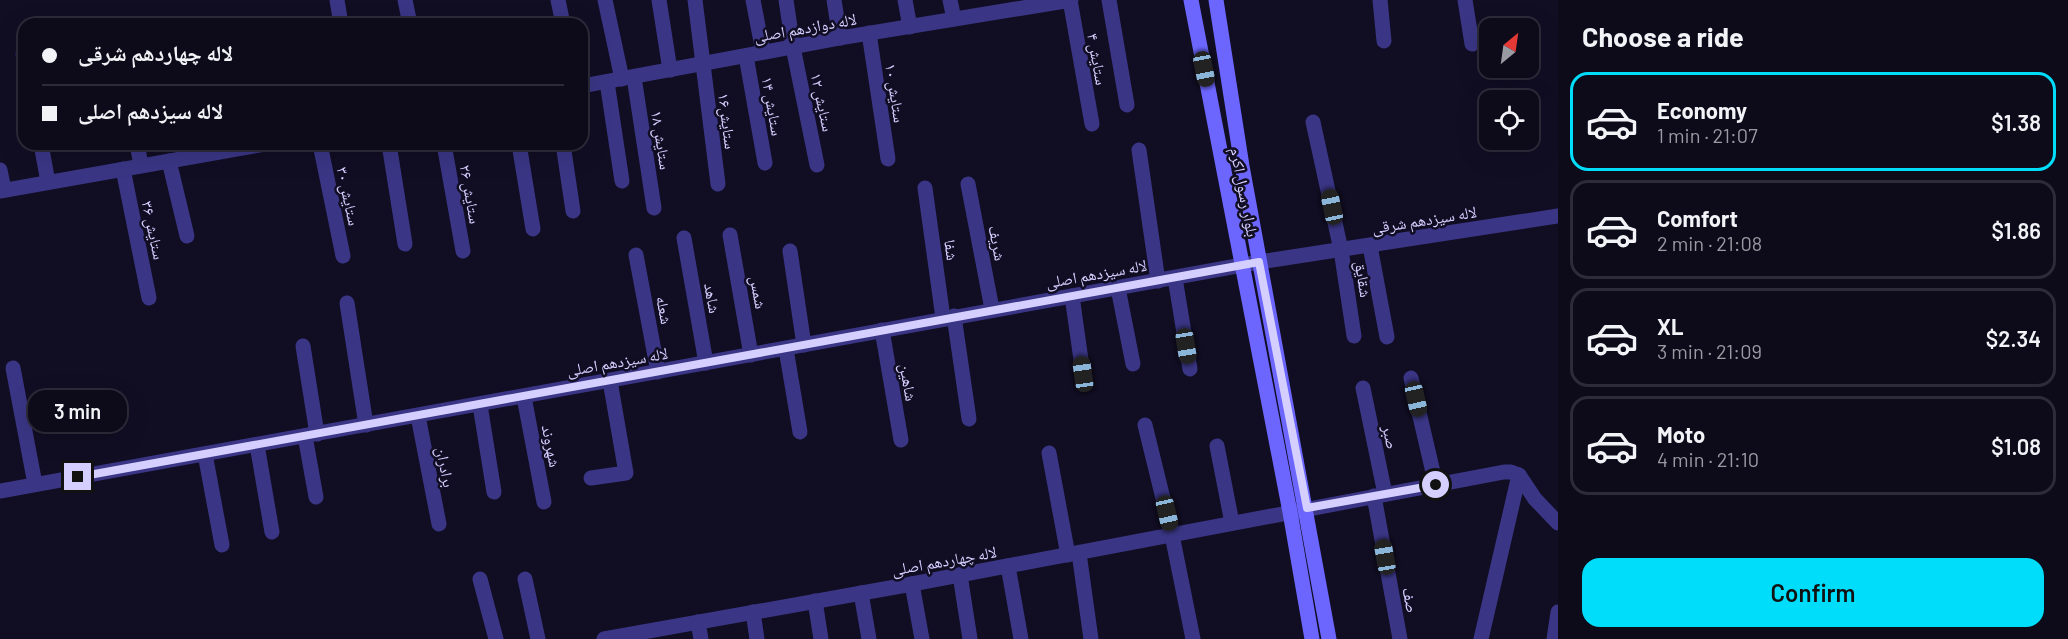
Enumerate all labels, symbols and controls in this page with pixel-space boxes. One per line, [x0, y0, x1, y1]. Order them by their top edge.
street label: لاله دوازدهم اصلی [752, 9, 858, 47]
north arrow [1479, 18, 1539, 78]
map controls [1479, 18, 1539, 150]
text: Choose a ride [1582, 20, 1744, 52]
street label: ستایش ۴ [1082, 32, 1112, 87]
text: لاله چهاردهم شرقی [78, 39, 233, 65]
car [1192, 50, 1216, 88]
street label: ستایش ۱۰ [880, 62, 910, 124]
street label: ستایش ۱۲ [806, 71, 838, 134]
street label: ستایش ۱۴ [756, 75, 788, 137]
button: locate [1479, 90, 1539, 150]
street label: ستایش۱۶ [713, 92, 741, 150]
icon: car [1585, 95, 1639, 149]
text: لاله سیزدهم اصلی [78, 97, 223, 123]
text: Economy [1657, 97, 1747, 123]
street label: ستایش ۱۸ [646, 109, 676, 171]
text: $1.38 [1991, 109, 2041, 135]
text: 1 min · 21:07 [1657, 123, 1758, 147]
street label: بلوار رسول اکرم [1225, 146, 1263, 239]
street label: ستایش ۲۶ [454, 163, 486, 225]
street label: ستایش ۳۰ [332, 165, 364, 228]
car [1319, 188, 1345, 226]
street label: ستایش ۳۶ [137, 199, 169, 262]
street label: لاله سیزدهم شرقی [1370, 201, 1478, 239]
icon: car [1585, 203, 1639, 257]
text: Comfort [1657, 205, 1738, 231]
text: $1.86 [1991, 217, 2041, 243]
street label: شریف [984, 224, 1011, 262]
text: 2 min · 21:08 [1657, 231, 1762, 255]
street label: شفا [941, 238, 963, 262]
street label: لاله سیزدهم اصلی [1044, 255, 1148, 293]
street label: شقایق [1350, 259, 1376, 299]
street label: شمس [745, 274, 771, 310]
street label: شاهد [701, 281, 725, 315]
street label: شعله [653, 294, 677, 326]
icon: car [1585, 311, 1639, 365]
text: XL [1657, 313, 1683, 339]
text: $2.34 [1986, 325, 2041, 351]
car [1174, 327, 1198, 365]
text: 3 min · 21:09 [1657, 339, 1762, 363]
street label: لاله سیزدهم اصلی [565, 343, 669, 381]
car [1072, 355, 1094, 393]
street label: شاهین [894, 362, 922, 403]
car [1403, 379, 1429, 419]
callout: 3 min [28, 390, 128, 432]
text: 3 min [54, 399, 101, 423]
icon: car [1585, 419, 1639, 473]
text: Moto [1657, 421, 1705, 447]
street label: صبر [1378, 422, 1403, 451]
street label: شهروند [538, 423, 565, 469]
text: $1.08 [1991, 433, 2041, 459]
street label: برادران [431, 445, 459, 489]
text: 4 min · 21:10 [1657, 447, 1759, 471]
route end [64, 463, 91, 490]
route start [1422, 471, 1449, 498]
car [1154, 493, 1180, 533]
car [1373, 538, 1397, 576]
street label: لاله چهاردهم اصلی [890, 541, 998, 581]
button: Confirm [1582, 558, 2044, 627]
street label: صف [1399, 586, 1423, 614]

